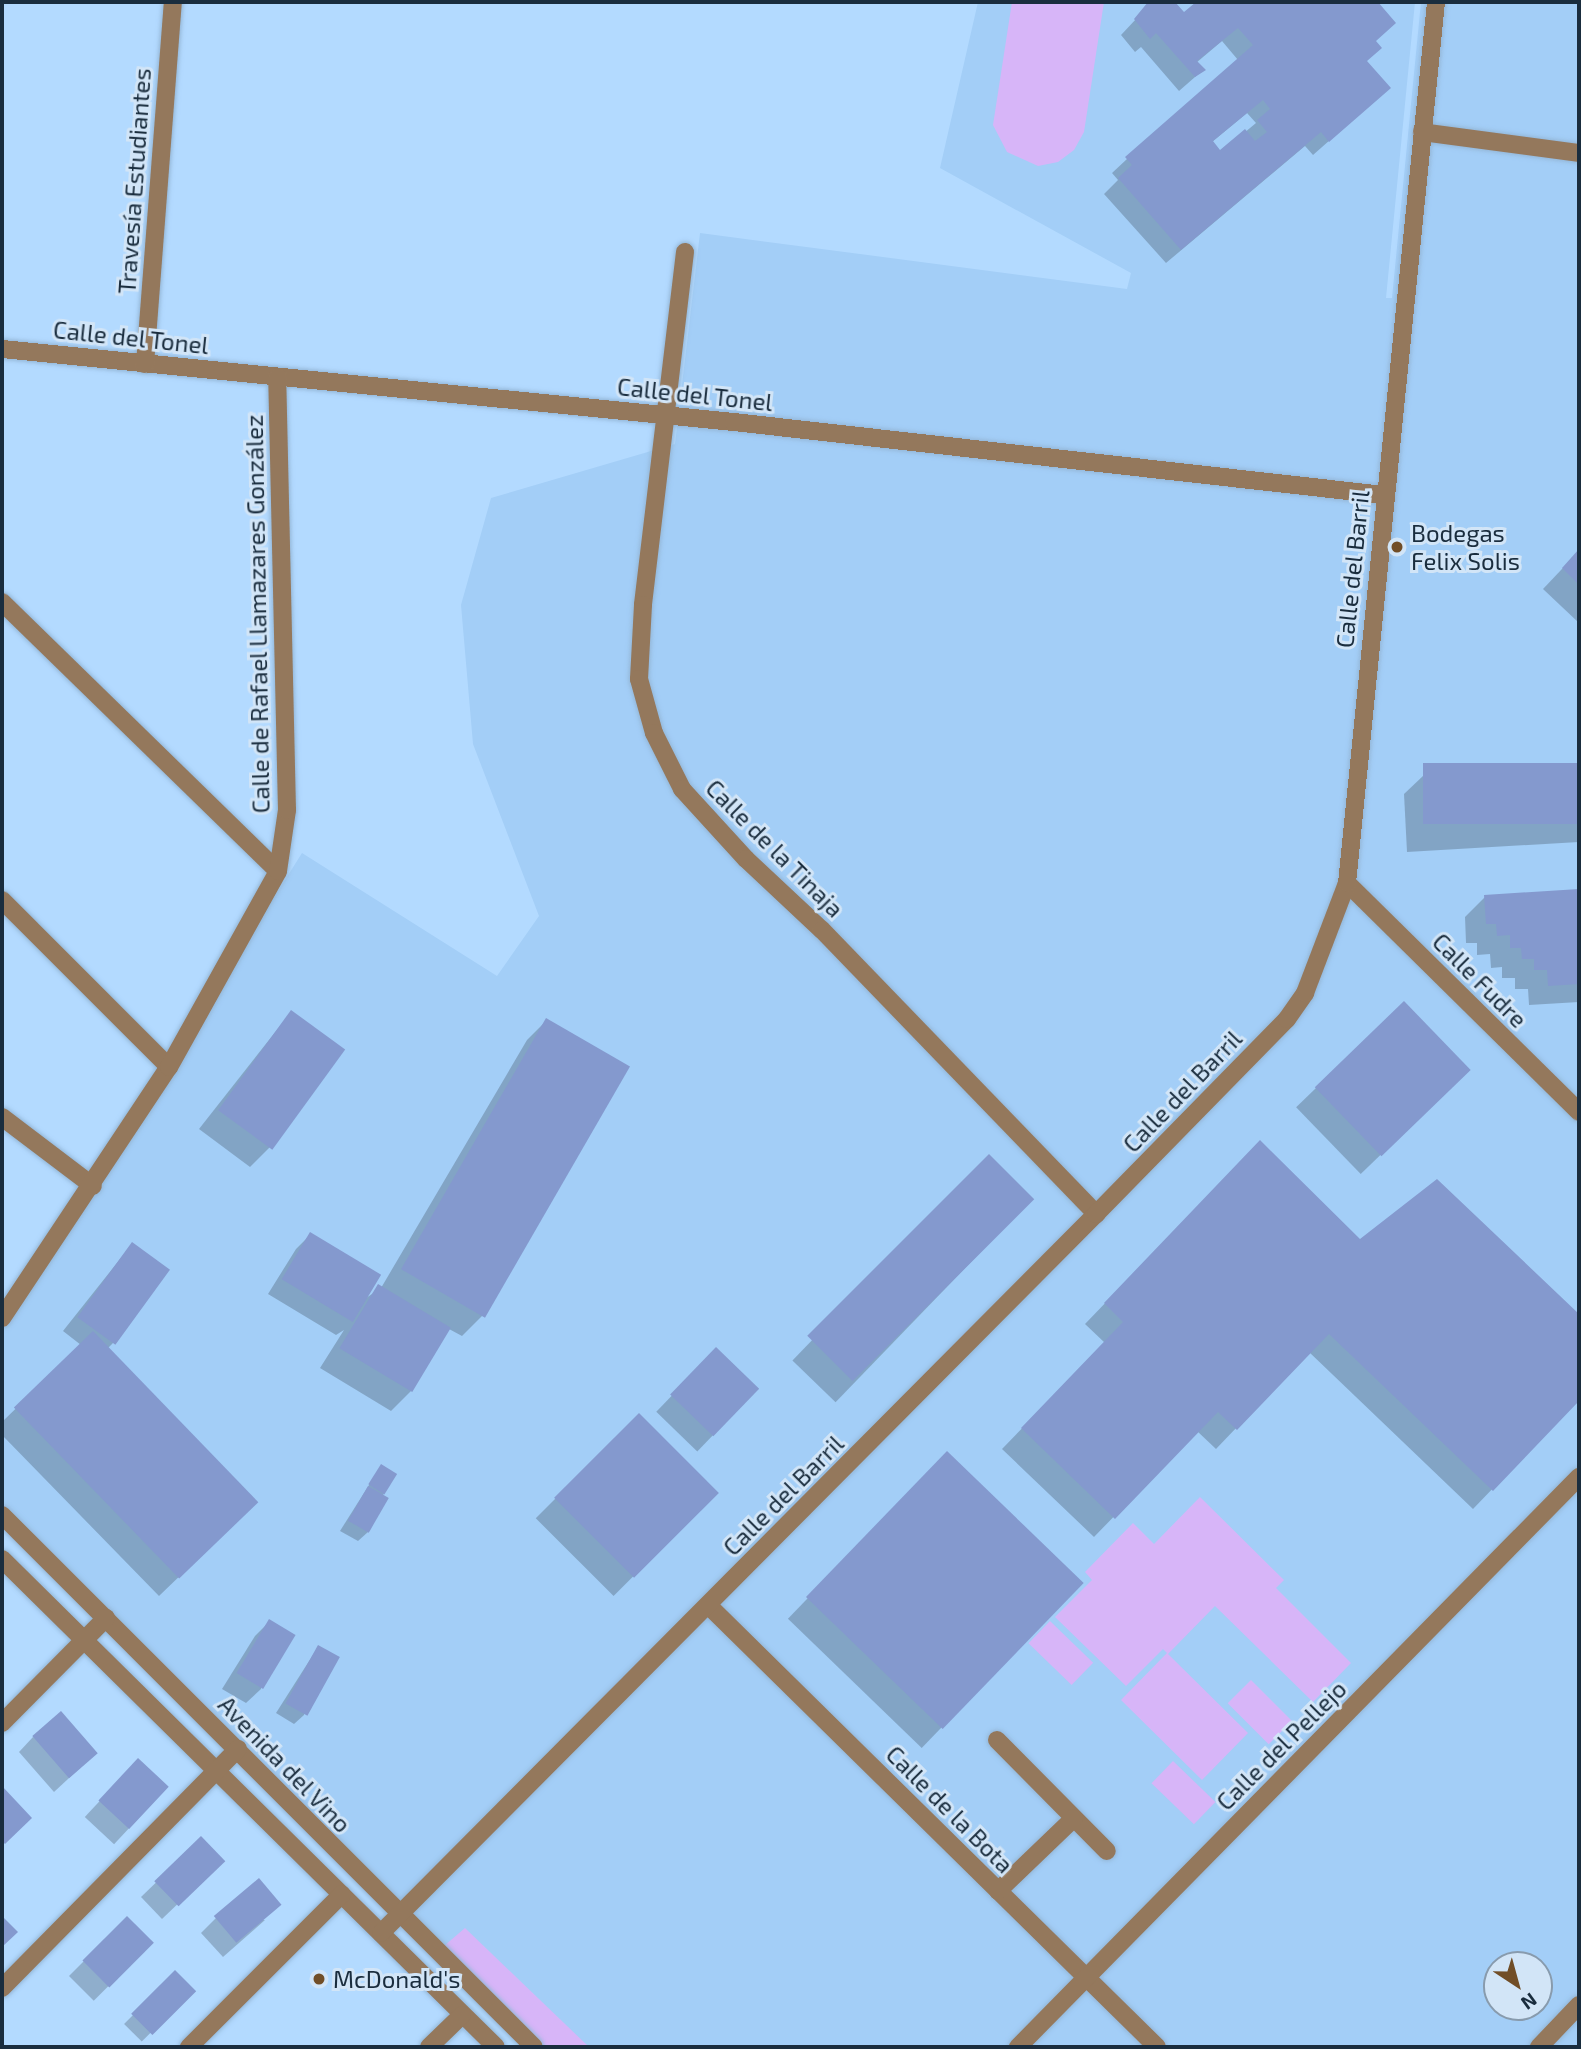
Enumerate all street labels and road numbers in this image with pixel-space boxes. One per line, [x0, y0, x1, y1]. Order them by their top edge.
street label: Travesía Estudiantes [112, 67, 156, 295]
street label: Calle del Tonel [51, 314, 211, 360]
street label: Calle del Tonel [615, 371, 775, 417]
street label: Calle de Rafael Llamazares González [239, 414, 275, 814]
street label: Calle del Barril [1329, 489, 1375, 649]
street label: Calle de la Tinaja [700, 773, 850, 923]
street label: Calle Fudre [1427, 927, 1533, 1033]
street label: Calle del Barril [1116, 1024, 1248, 1158]
street label: Calle del Barril [717, 1429, 849, 1561]
street label: Calle del Pellejo [1210, 1674, 1352, 1816]
street label: Avenida del Vino [212, 1689, 358, 1839]
street label: Calle de la Bota [880, 1739, 1020, 1879]

